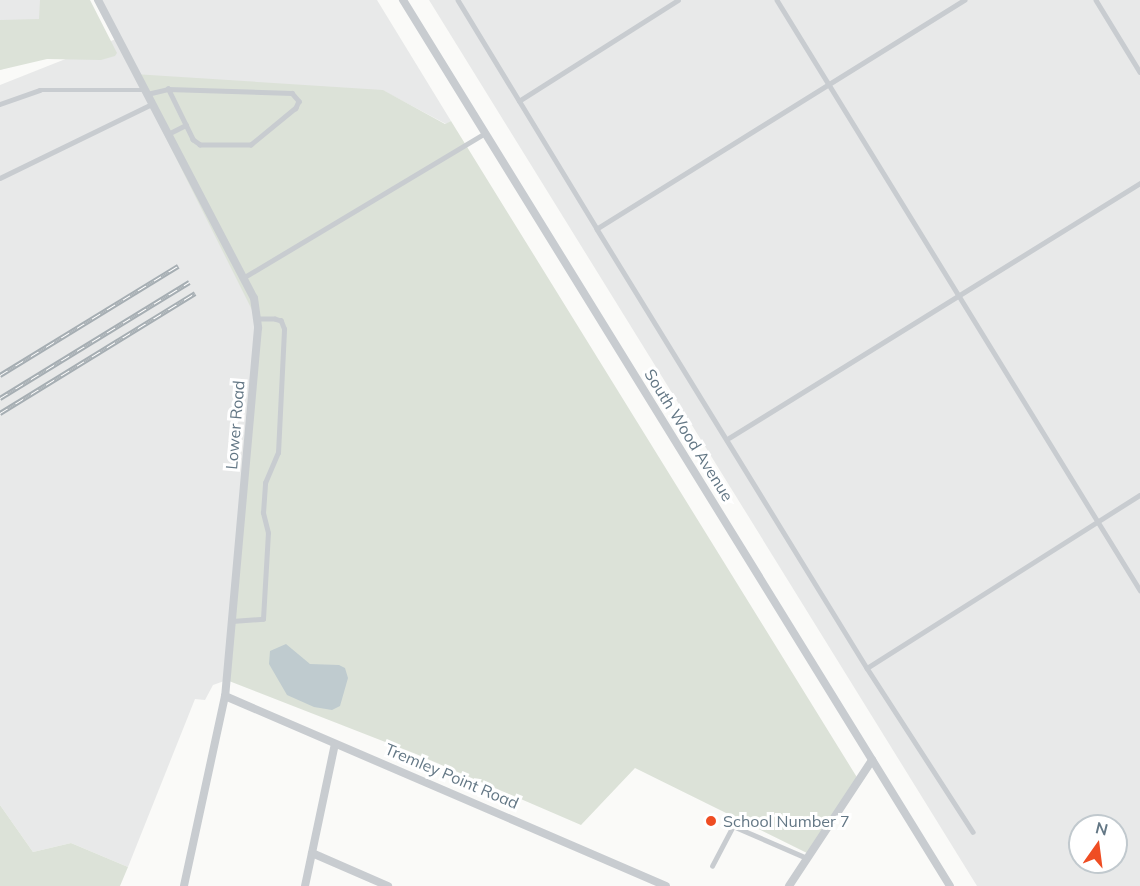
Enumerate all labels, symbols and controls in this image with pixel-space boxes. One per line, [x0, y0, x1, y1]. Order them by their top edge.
street label: South Wood Avenue [641, 365, 737, 505]
street label: Lower Road [222, 380, 248, 470]
street label: Tremley Point Road [382, 739, 522, 813]
place label: School Number 7 [723, 811, 850, 831]
marker: School Number 7 [704, 814, 718, 828]
north arrow [1068, 814, 1128, 874]
text: N [1094, 817, 1110, 840]

